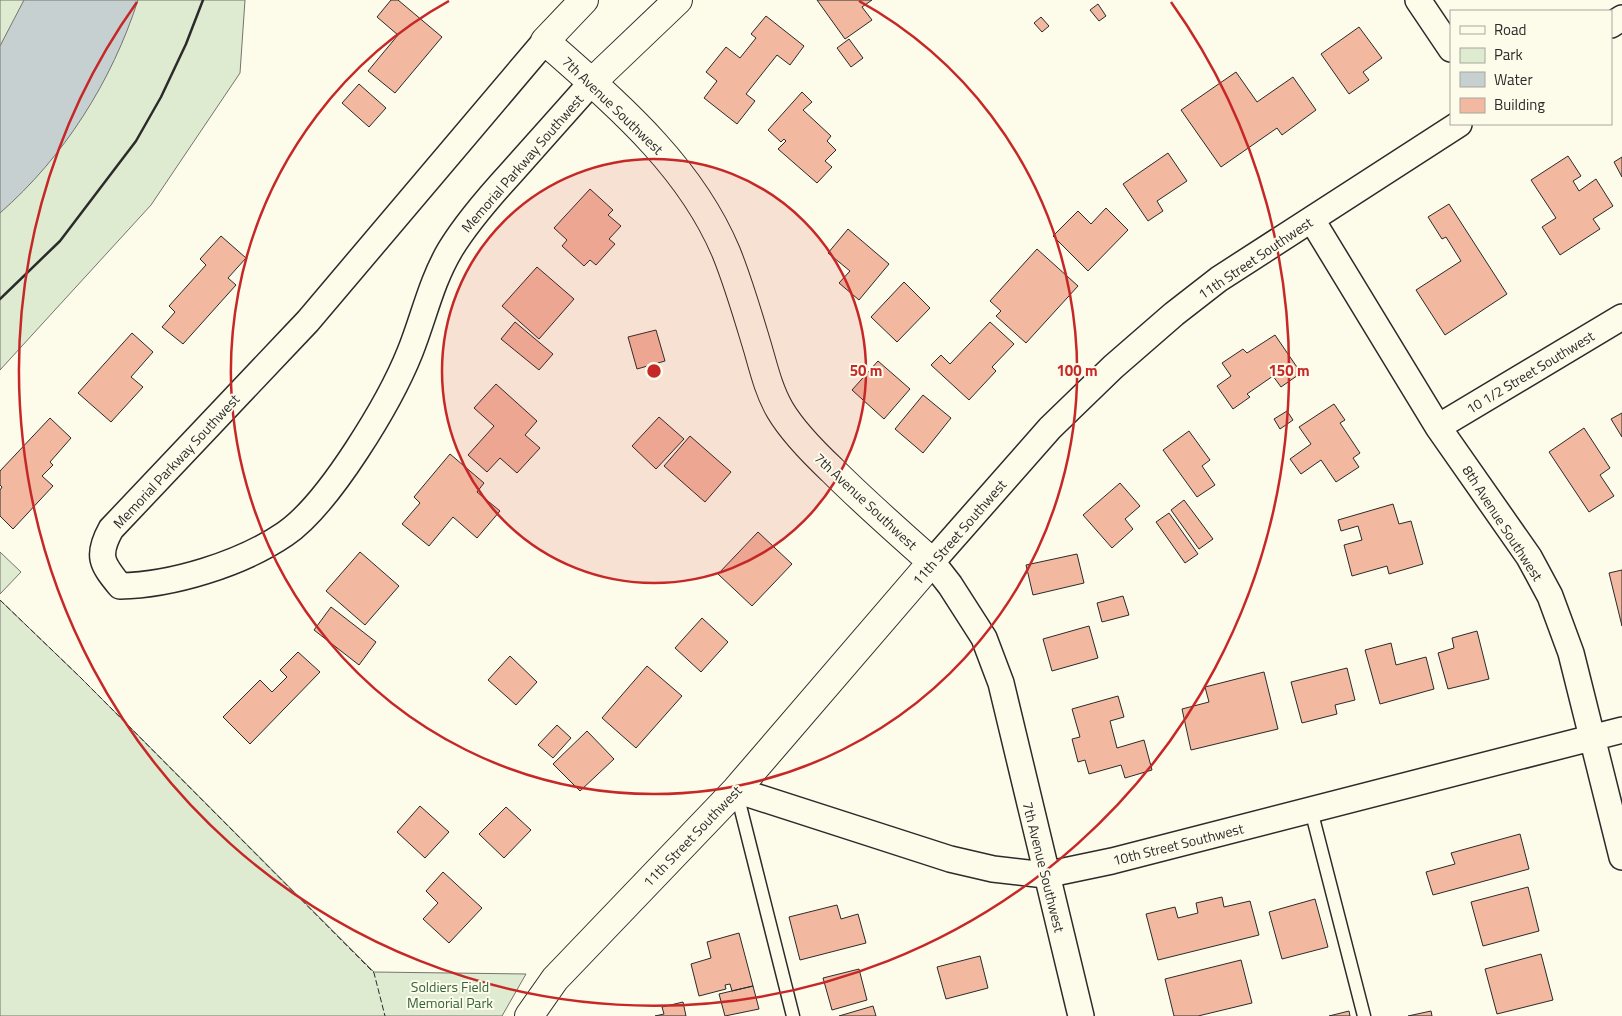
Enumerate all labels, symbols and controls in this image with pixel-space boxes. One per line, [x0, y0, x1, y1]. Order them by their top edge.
legend [1450, 10, 1612, 125]
text: Road [1494, 18, 1526, 41]
text: Park [1494, 43, 1523, 66]
street label: 7th Avenue Southwest [557, 51, 669, 159]
text: Water [1494, 68, 1533, 91]
street label: Memorial Parkway Southwest [456, 89, 588, 237]
text: Building [1494, 93, 1545, 116]
street label: 11th Street Southwest [1193, 212, 1317, 304]
street label: 10 1/2 Street Southwest [1462, 325, 1598, 419]
text: 50 m [850, 359, 882, 382]
text: 100 m [1056, 359, 1098, 382]
text: 150 m [1268, 359, 1310, 382]
centre of rings [645, 362, 663, 380]
street label: Memorial Parkway Southwest [108, 389, 244, 533]
street label: 7th Avenue Southwest [810, 448, 922, 554]
street label: 8th Avenue Southwest [1458, 461, 1548, 585]
street label: 11th Street Southwest [907, 474, 1011, 590]
street label: 11th Street Southwest [638, 780, 746, 892]
street label: 7th Avenue Southwest [1018, 799, 1070, 935]
street label: 10th Street Southwest [1110, 818, 1246, 870]
park label: Soldiers Field Memorial Park [407, 976, 493, 1013]

